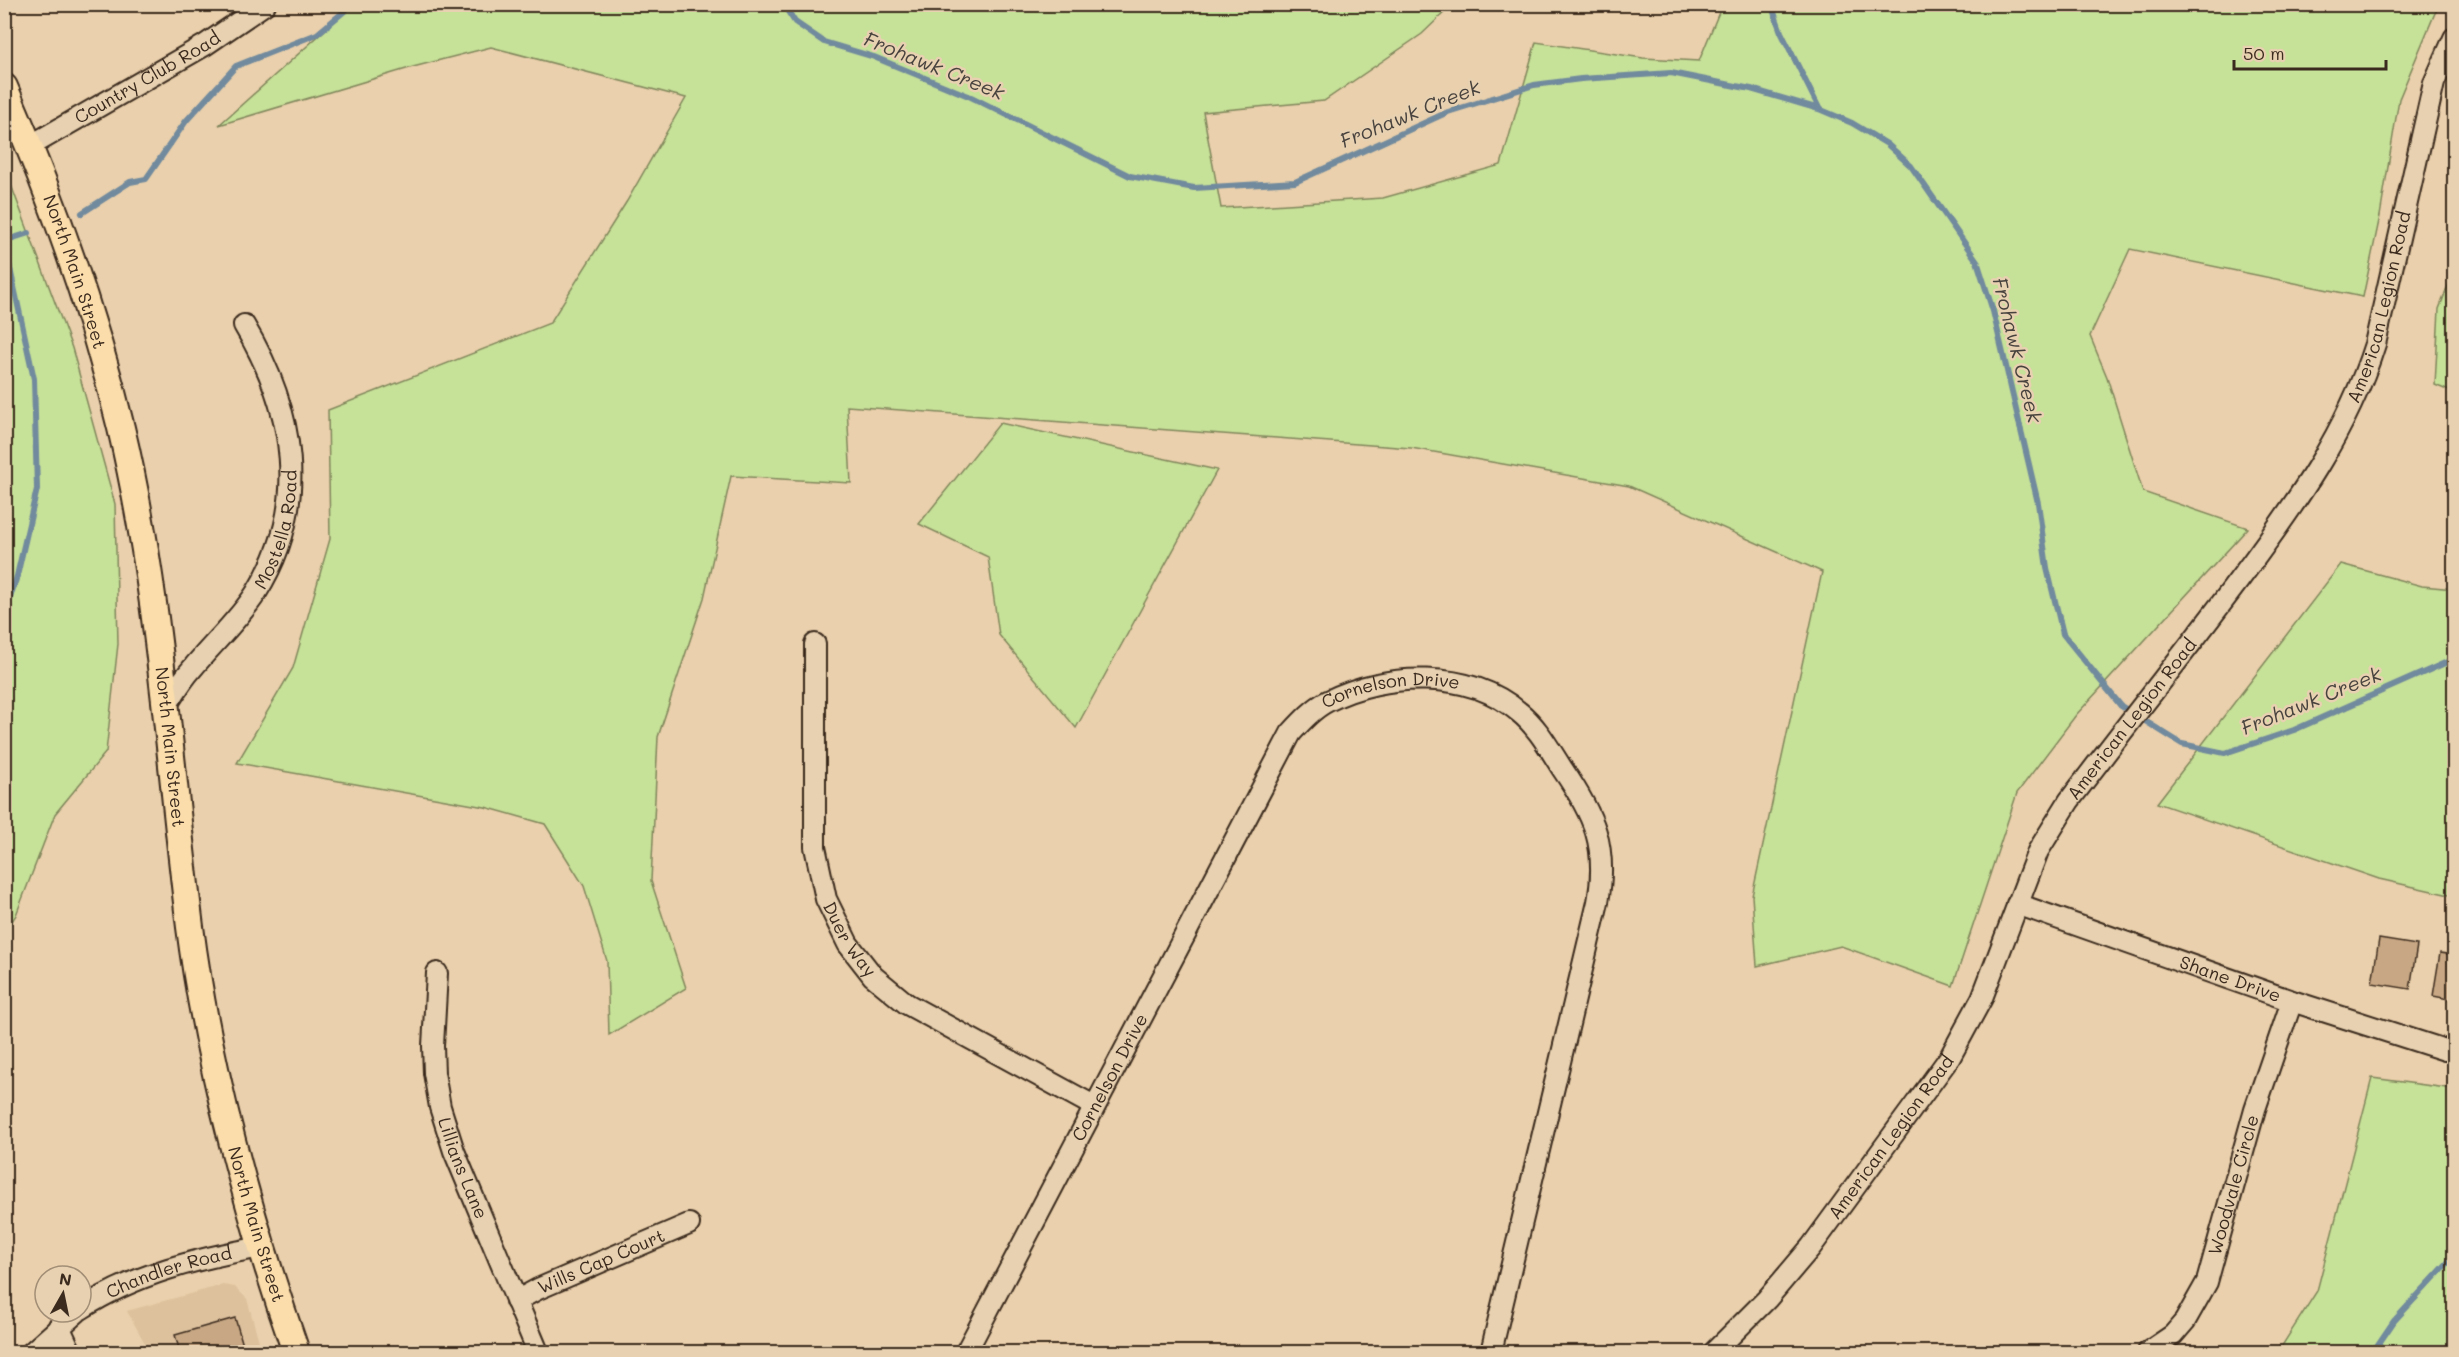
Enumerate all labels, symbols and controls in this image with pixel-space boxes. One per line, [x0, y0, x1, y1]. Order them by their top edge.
street label: Country Club Road [70, 25, 225, 129]
water label: Frohawk Creek [860, 25, 1009, 105]
scale bar [2234, 33, 2386, 71]
text: 50 m [2243, 41, 2285, 65]
water label: Frohawk Creek [1336, 73, 1484, 153]
street label: North Main Street [38, 191, 112, 351]
street label: American Legion Road [2341, 209, 2416, 407]
water label: Frohawk Creek [1987, 274, 2049, 426]
street label: Mostella Road [248, 470, 301, 593]
street label: American Legion Road [2061, 633, 2201, 804]
water label: Frohawk Creek [2237, 660, 2385, 740]
street label: North Main Street [150, 666, 191, 828]
street label: Cornelson Drive [1317, 666, 1462, 713]
street label: Duer Way [818, 897, 882, 982]
street label: Shane Drive [2176, 949, 2284, 1007]
street label: Cornelson Drive [1066, 1009, 1153, 1145]
street label: American Legion Road [1822, 1050, 1959, 1224]
street label: Woodvale Circle [2202, 1112, 2264, 1258]
street label: Lillians Lane [433, 1114, 494, 1222]
street label: North Main Street [223, 1144, 291, 1305]
street label: Wills Cap Court [534, 1223, 668, 1299]
street label: Chandler Road [102, 1240, 234, 1304]
north arrow [33, 1264, 93, 1324]
text: N [58, 1267, 73, 1290]

